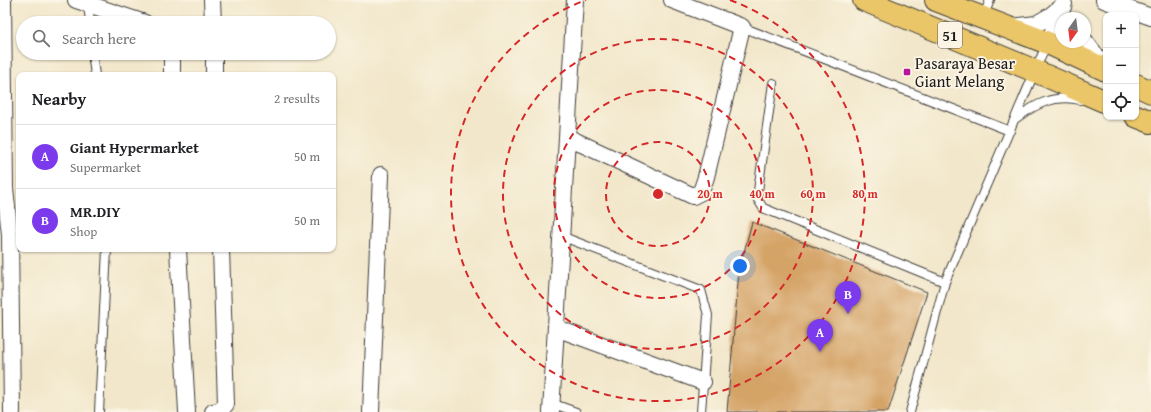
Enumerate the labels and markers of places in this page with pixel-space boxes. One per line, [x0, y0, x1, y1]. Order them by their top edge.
place label: Pasaraya Besar Giant Melang [915, 51, 1015, 93]
marker: Pasaraya Besar Giant Melang [902, 67, 912, 77]
centre of rings [651, 187, 665, 201]
pin: B [835, 281, 861, 314]
pin: A [807, 319, 833, 352]

